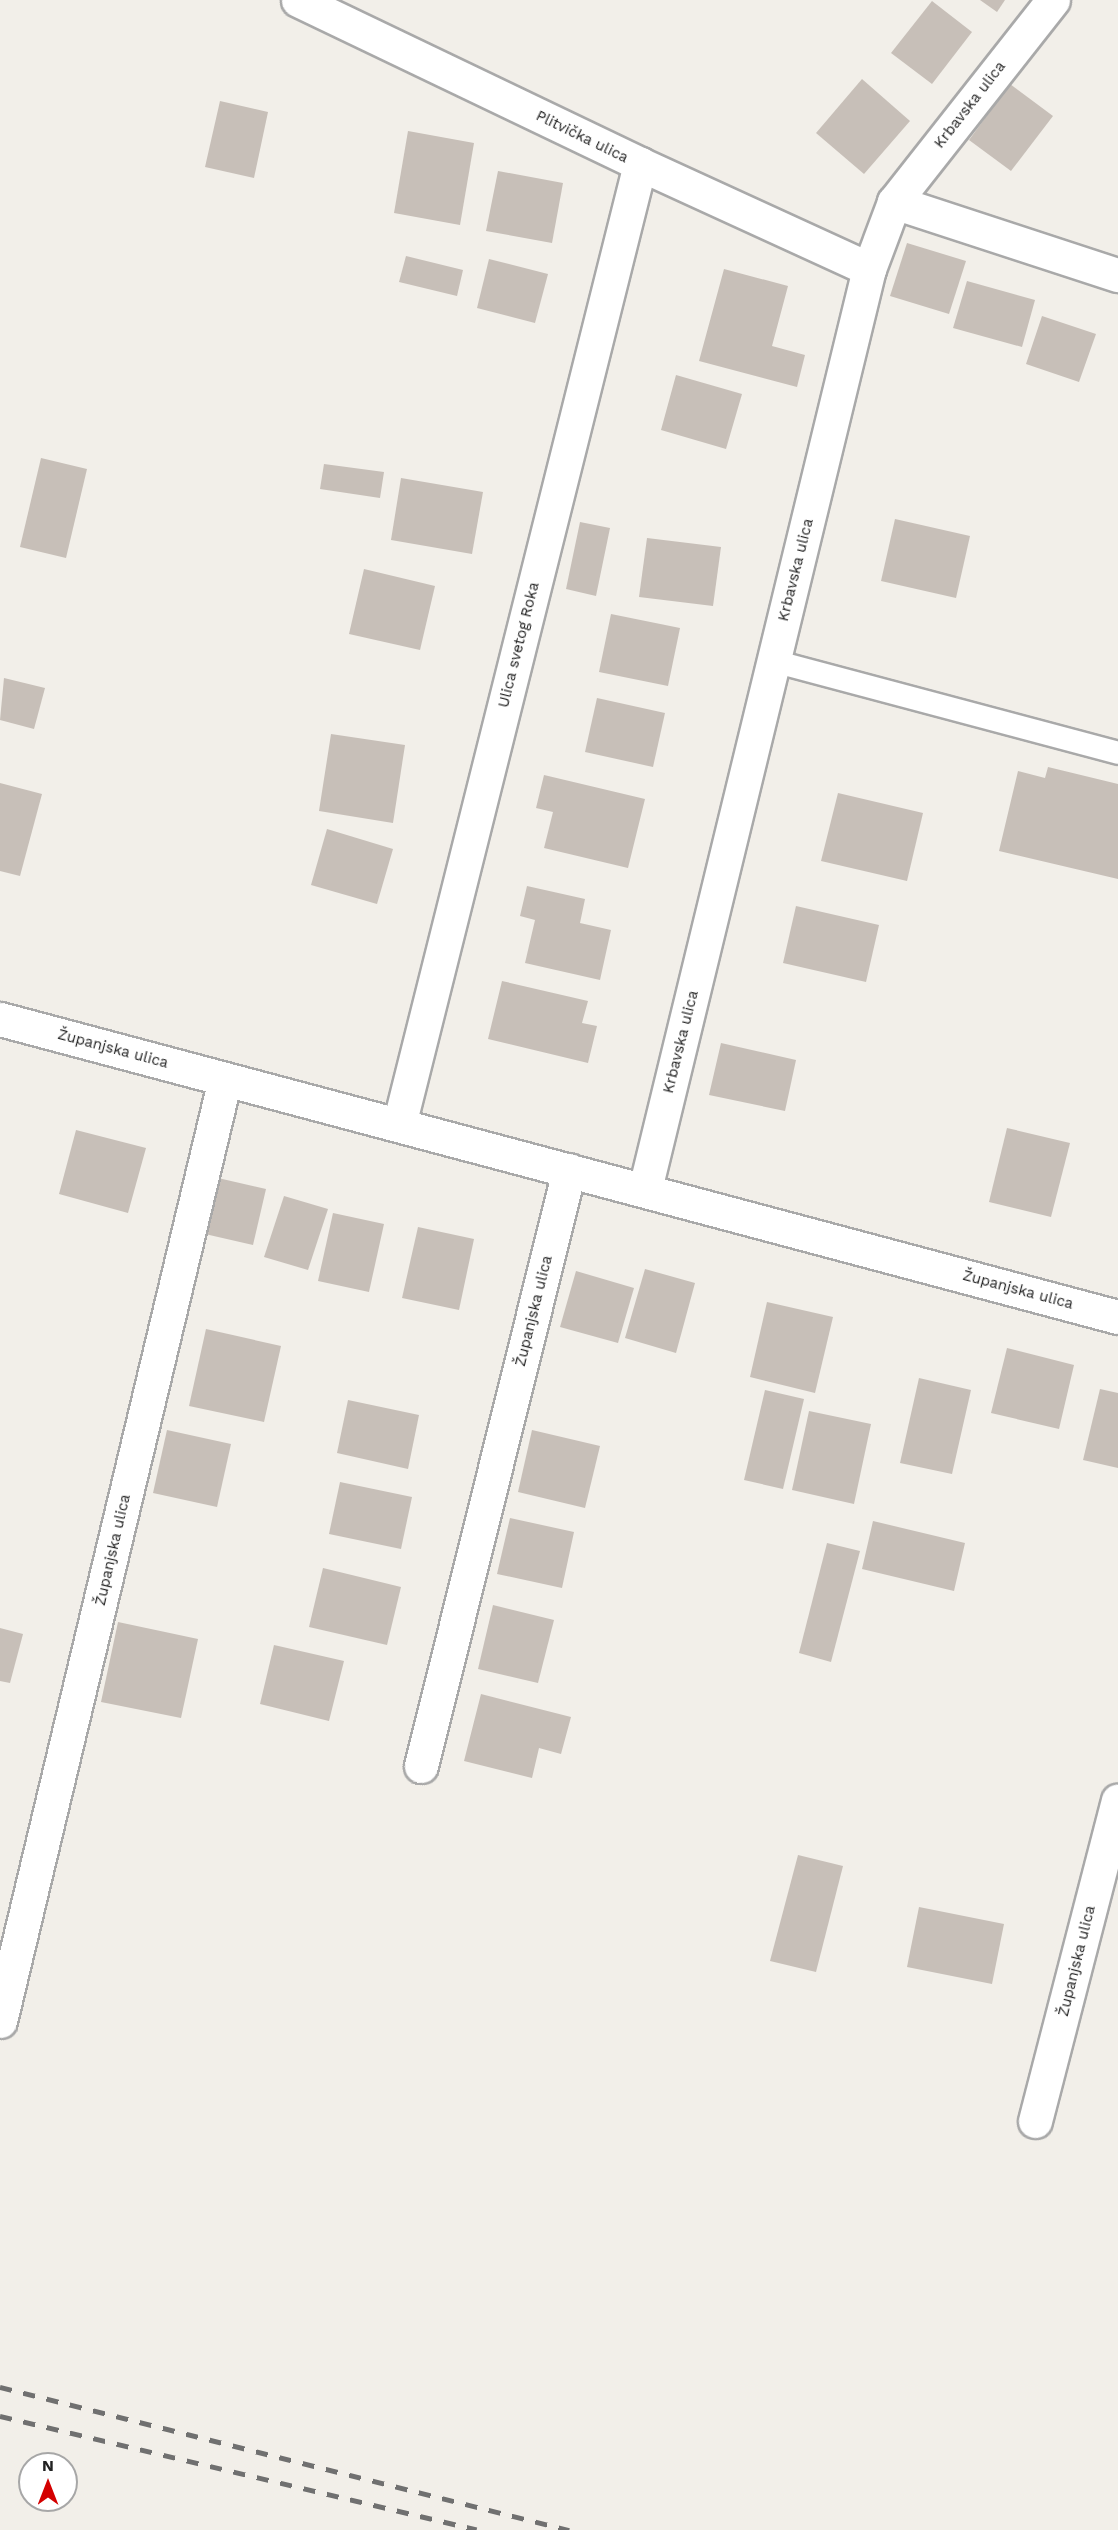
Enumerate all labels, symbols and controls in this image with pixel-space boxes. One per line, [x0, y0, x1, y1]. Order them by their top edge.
street label: Krbavska ulica [930, 58, 1010, 152]
street label: Plitvička ulica [533, 107, 631, 167]
street label: Krbavska ulica [774, 516, 818, 624]
street label: Ulica svetog Roka [495, 580, 543, 710]
street label: Krbavska ulica [659, 988, 703, 1096]
street label: Županjska ulica [56, 1026, 170, 1072]
street label: Županjska ulica [511, 1253, 557, 1369]
street label: Županjska ulica [961, 1267, 1075, 1313]
street label: Županjska ulica [91, 1492, 135, 1608]
street label: Županjska ulica [1054, 1903, 1100, 2019]
north arrow [18, 2452, 78, 2512]
text: N [42, 2456, 54, 2475]

